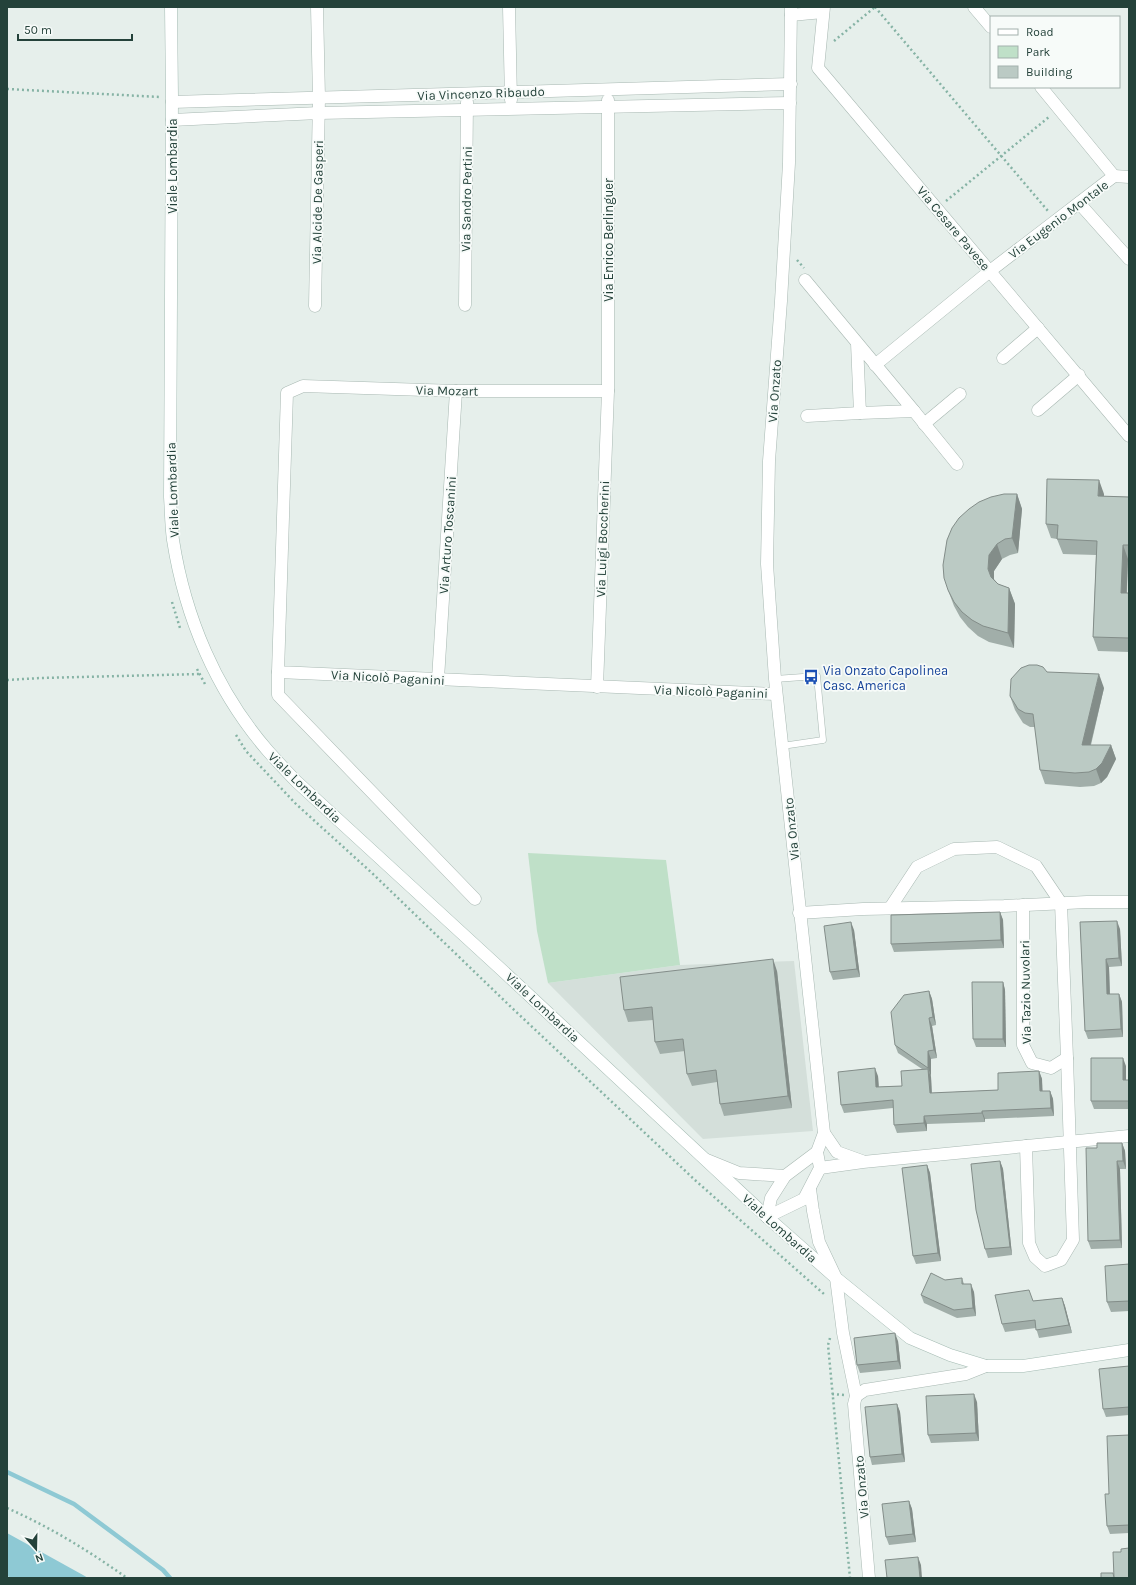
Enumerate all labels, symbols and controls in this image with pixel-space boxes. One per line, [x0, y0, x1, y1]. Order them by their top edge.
scale bar [18, 16, 132, 42]
legend [990, 16, 1120, 88]
text: 50 m [24, 23, 52, 37]
text: Road [1026, 25, 1054, 39]
text: Park [1026, 45, 1051, 59]
text: Building [1026, 65, 1073, 79]
street label: Via Vincenzo Ribaudo [417, 84, 545, 103]
street label: Viale Lombardia [165, 118, 180, 214]
street label: Via Alcide De Gasperi [309, 140, 326, 264]
street label: Via Sandro Pertini [458, 146, 475, 252]
street label: Via Eugenio Montale [1006, 177, 1111, 262]
street label: Via Enrico Berlinguer [601, 178, 616, 302]
street label: Via Cesare Pavese [914, 183, 994, 274]
street label: Via Onzato [765, 359, 784, 423]
street label: Via Mozart [416, 382, 478, 399]
street label: Viale Lombardia [163, 442, 182, 538]
street label: Via Arturo Toscanini [436, 476, 459, 594]
street label: Via Luigi Boccherini [593, 480, 612, 598]
place label: Via Onzato Capolinea Casc. America [823, 663, 948, 693]
street label: Via Nicolò Paganini [331, 667, 445, 688]
bus stop icon: Via Onzato Capolinea Casc. America [802, 668, 820, 686]
street label: Via Nicolò Paganini [654, 682, 768, 701]
street label: Viale Lombardia [265, 749, 344, 826]
street label: Via Onzato [781, 797, 802, 861]
street label: Via Tazio Nuvolari [1017, 940, 1034, 1044]
street label: Viale Lombardia [503, 969, 583, 1045]
street label: Viale Lombardia [739, 1191, 820, 1266]
street label: Via Onzato [851, 1455, 872, 1519]
north arrow [16, 1529, 56, 1569]
text: N [33, 1550, 45, 1565]

